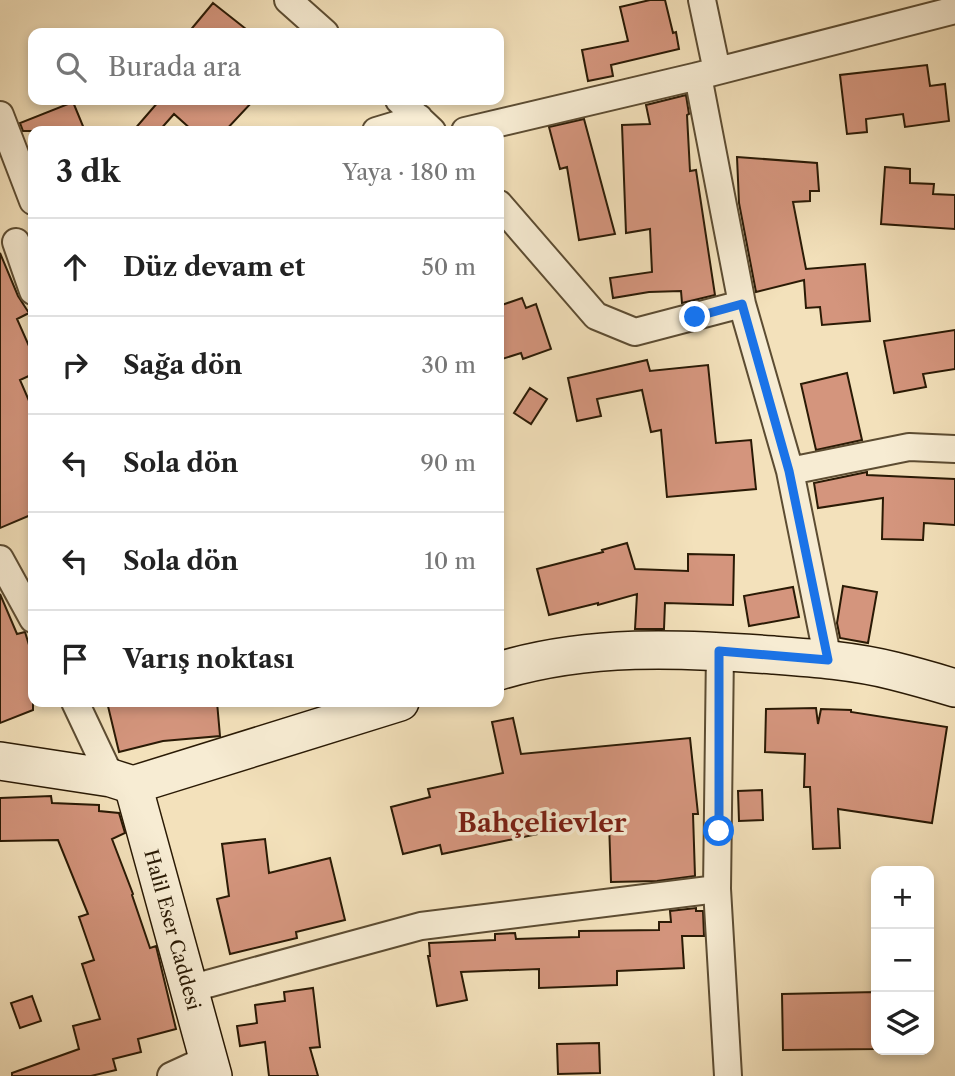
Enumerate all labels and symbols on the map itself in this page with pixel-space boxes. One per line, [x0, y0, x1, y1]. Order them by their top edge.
route end [679, 301, 710, 332]
district label: Bahçelievler [458, 807, 627, 839]
route start [703, 815, 734, 846]
street label: Halil Eser Caddesi [140, 847, 206, 1013]

